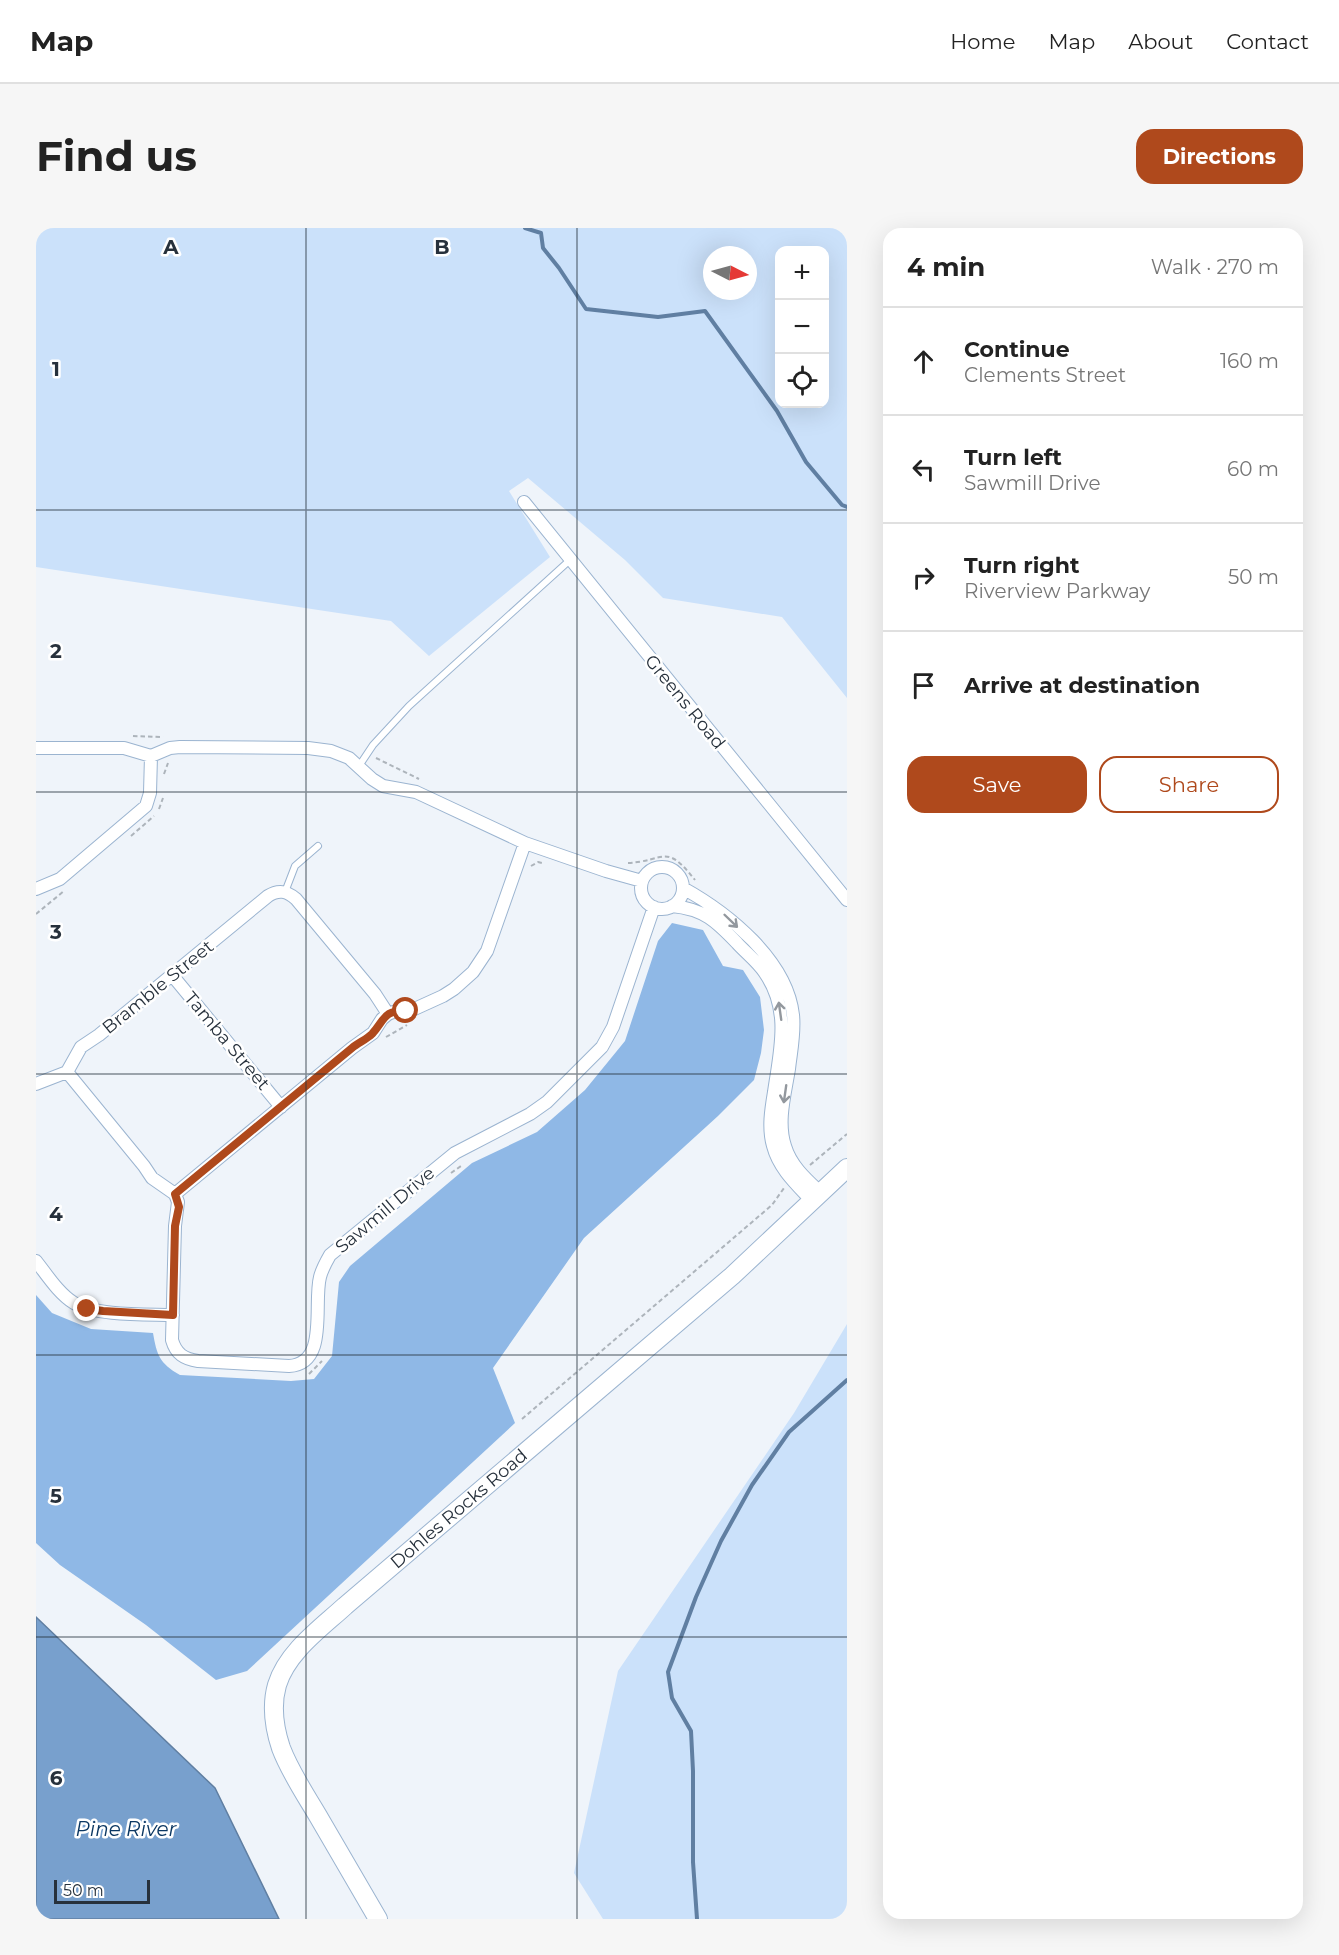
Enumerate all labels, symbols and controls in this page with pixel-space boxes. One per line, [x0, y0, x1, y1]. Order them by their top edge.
text: Map [30, 24, 93, 58]
text: Home [950, 29, 1015, 54]
text: Map [1048, 29, 1095, 54]
text: About [1128, 29, 1193, 54]
text: Contact [1226, 29, 1309, 54]
button: Directions [1136, 129, 1303, 184]
text: Find us [36, 130, 197, 182]
text: A [162, 235, 179, 259]
text: B [434, 235, 450, 259]
north arrow [703, 246, 757, 300]
map controls [775, 246, 829, 408]
button: + [775, 246, 829, 300]
text: 4 min [907, 251, 985, 283]
text: Walk · 270 m [1151, 255, 1279, 279]
button: − [775, 300, 829, 354]
text: Continue [964, 336, 1070, 363]
icon: ahead [907, 345, 940, 378]
text: 160 m [1220, 349, 1279, 373]
button: locate [775, 354, 829, 408]
text: 1 [52, 357, 60, 381]
text: Clements Street [964, 363, 1126, 387]
text: Turn left [964, 444, 1062, 471]
icon: left [907, 453, 940, 486]
text: 60 m [1227, 457, 1279, 481]
text: Sawmill Drive [964, 471, 1100, 495]
text: Turn right [964, 552, 1079, 579]
icon: right [907, 561, 940, 594]
text: 50 m [1228, 565, 1279, 589]
text: Riverview Parkway [964, 579, 1150, 603]
text: 2 [50, 639, 62, 663]
street label: Greens Road [640, 650, 730, 754]
icon: arrive [907, 669, 940, 702]
text: Arrive at destination [964, 672, 1200, 699]
button: Save [907, 756, 1087, 813]
button: Share [1099, 756, 1279, 813]
one-way arrow [723, 913, 738, 927]
text: 3 [49, 920, 62, 944]
street label: Bramble Street [98, 935, 218, 1039]
street label: Tamba Street [180, 987, 274, 1095]
route start [392, 997, 418, 1023]
one-way arrow [775, 1001, 786, 1021]
one-way arrow [780, 1083, 791, 1103]
street label: Sawmill Drive [331, 1162, 439, 1258]
text: 4 [49, 1202, 63, 1226]
route end [73, 1295, 99, 1321]
street label: Dohles Rocks Road [386, 1444, 532, 1573]
text: 5 [50, 1484, 62, 1508]
text: 6 [50, 1766, 63, 1790]
water label: Pine River [75, 1817, 178, 1841]
scale bar [54, 1877, 150, 1904]
text: 50 m [63, 1881, 104, 1900]

